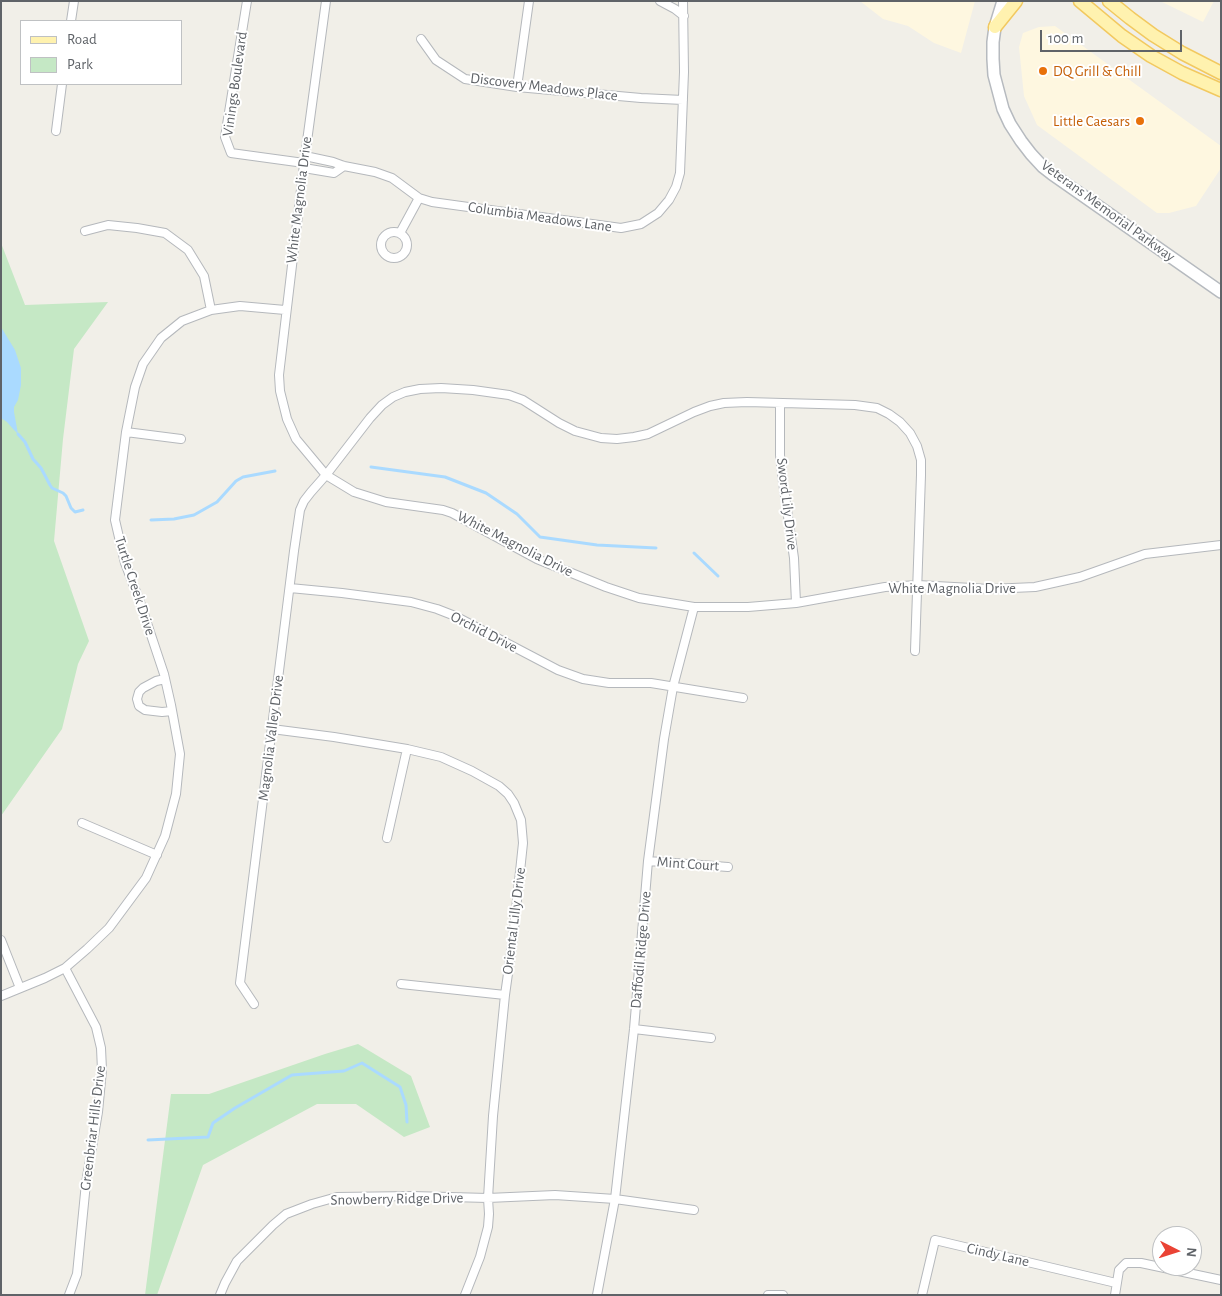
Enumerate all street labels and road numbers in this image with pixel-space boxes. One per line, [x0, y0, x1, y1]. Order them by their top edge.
street label: Vinings Boulevard [219, 30, 251, 138]
street label: Discovery Meadows Place [469, 69, 619, 105]
street label: White Magnolia Drive [282, 136, 316, 264]
street label: Veterans Memorial Parkway [1037, 156, 1179, 266]
street label: Columbia Meadows Lane [467, 198, 613, 236]
street label: Sword Lily Drive [772, 457, 802, 551]
street label: White Magnolia Drive [454, 507, 576, 581]
street label: Turtle Creek Drive [111, 534, 159, 638]
street label: White Magnolia Drive [888, 579, 1016, 597]
street label: Orchid Drive [447, 607, 521, 657]
street label: Magnolia Valley Drive [254, 674, 288, 802]
street label: Mint Court [656, 853, 720, 875]
street label: Oriental Lilly Drive [498, 866, 530, 976]
street label: Daffodil Ridge Drive [627, 891, 655, 1009]
street label: Greenbriar Hills Drive [76, 1064, 110, 1192]
street label: Snowberry Ridge Drive [330, 1189, 464, 1209]
street label: Cindy Lane [965, 1239, 1031, 1271]

